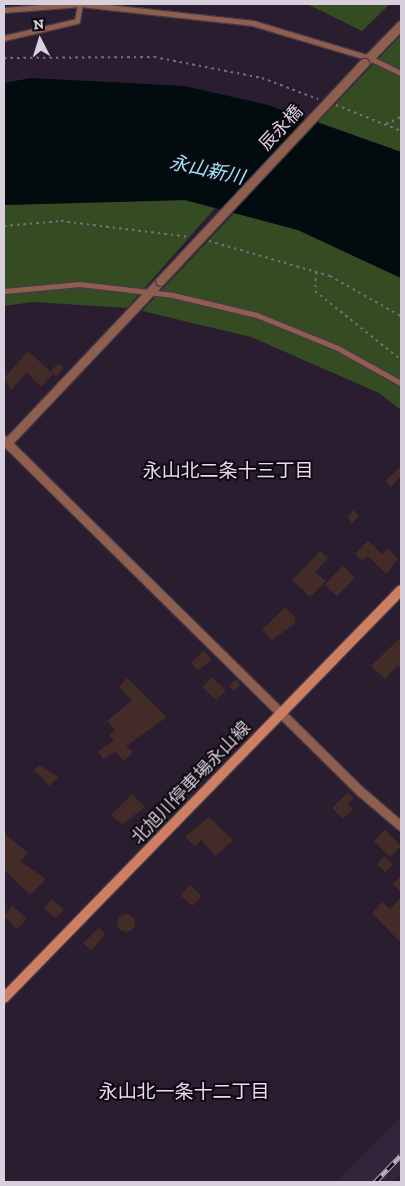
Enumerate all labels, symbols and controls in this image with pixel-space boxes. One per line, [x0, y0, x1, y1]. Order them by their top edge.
north arrow [15, 15, 65, 65]
text: N [33, 16, 45, 33]
street label: 辰永橋 [255, 101, 307, 155]
water label: 永山新川 [167, 151, 247, 189]
district label: 永山北二条十三丁目 [143, 460, 313, 482]
street label: 北旭川停車場永山線 [127, 717, 255, 849]
district label: 永山北一条十二丁目 [99, 1081, 269, 1103]

